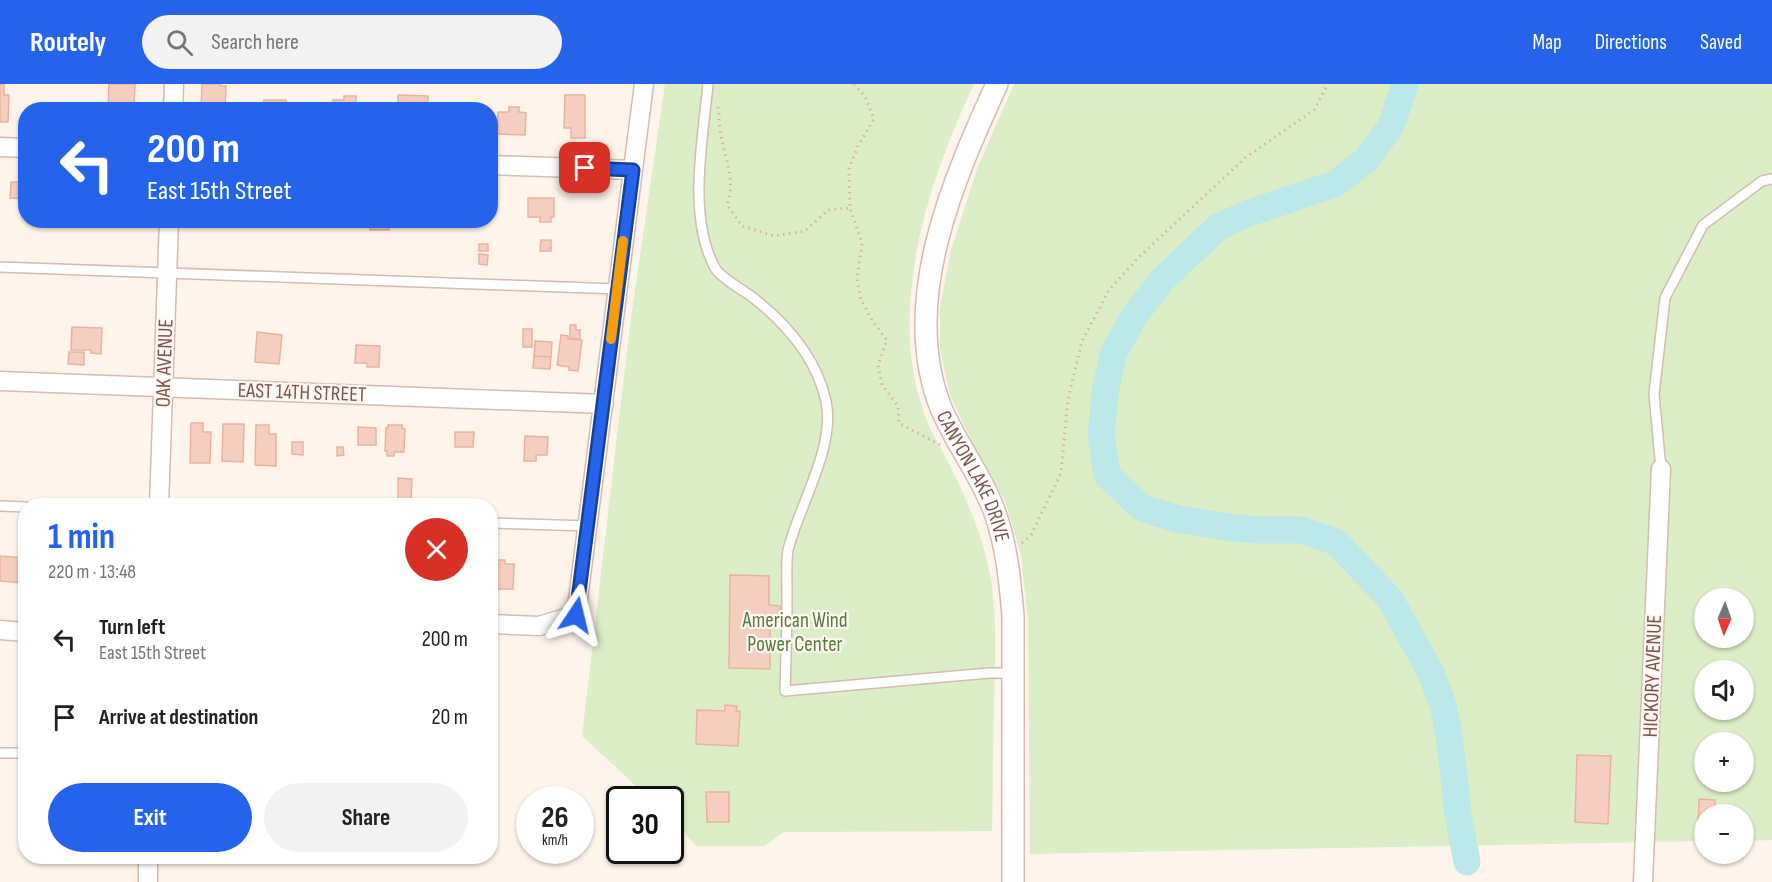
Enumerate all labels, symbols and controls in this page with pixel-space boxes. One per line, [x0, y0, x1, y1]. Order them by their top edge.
search box [142, 15, 562, 69]
text: Routely [30, 26, 106, 59]
icon: search [163, 26, 196, 59]
text: Search here [211, 29, 299, 56]
text: Map [1532, 30, 1562, 55]
text: Directions [1595, 30, 1667, 55]
text: Saved [1700, 30, 1742, 55]
text: 200 m [147, 124, 240, 175]
icon: left [48, 126, 126, 204]
pin [559, 142, 610, 193]
icon: arrive [568, 151, 601, 184]
text: East 15th Street [147, 175, 292, 207]
street label: OAK AVENUE [150, 318, 179, 408]
street label: EAST 14TH STREET [237, 378, 367, 407]
street label: CANYON LAKE DRIVE [931, 407, 1015, 544]
text: 1 min [48, 516, 115, 559]
button: close [405, 518, 468, 581]
text: 220 m · 13:48 [48, 560, 136, 584]
position arrow [544, 583, 608, 647]
north arrow [1694, 588, 1754, 648]
map controls [1694, 588, 1754, 864]
park label: American Wind Power Center [741, 608, 848, 657]
text: Turn left [99, 614, 165, 641]
street label: HICKORY AVENUE [1638, 614, 1667, 738]
icon: left [48, 623, 81, 656]
text: 200 m [422, 626, 468, 653]
text: East 15th Street [99, 641, 206, 665]
button: sound [1694, 660, 1754, 720]
icon: arrive [48, 701, 81, 734]
text: Arrive at destination [99, 704, 258, 731]
text: 20 m [432, 704, 468, 731]
button: + [1694, 732, 1754, 792]
button: Exit [48, 783, 252, 852]
button: Share [264, 783, 468, 852]
speed limit sign: 30 [606, 786, 684, 864]
text: 26 [541, 800, 569, 836]
button: − [1694, 804, 1754, 864]
text: km/h [542, 831, 568, 850]

